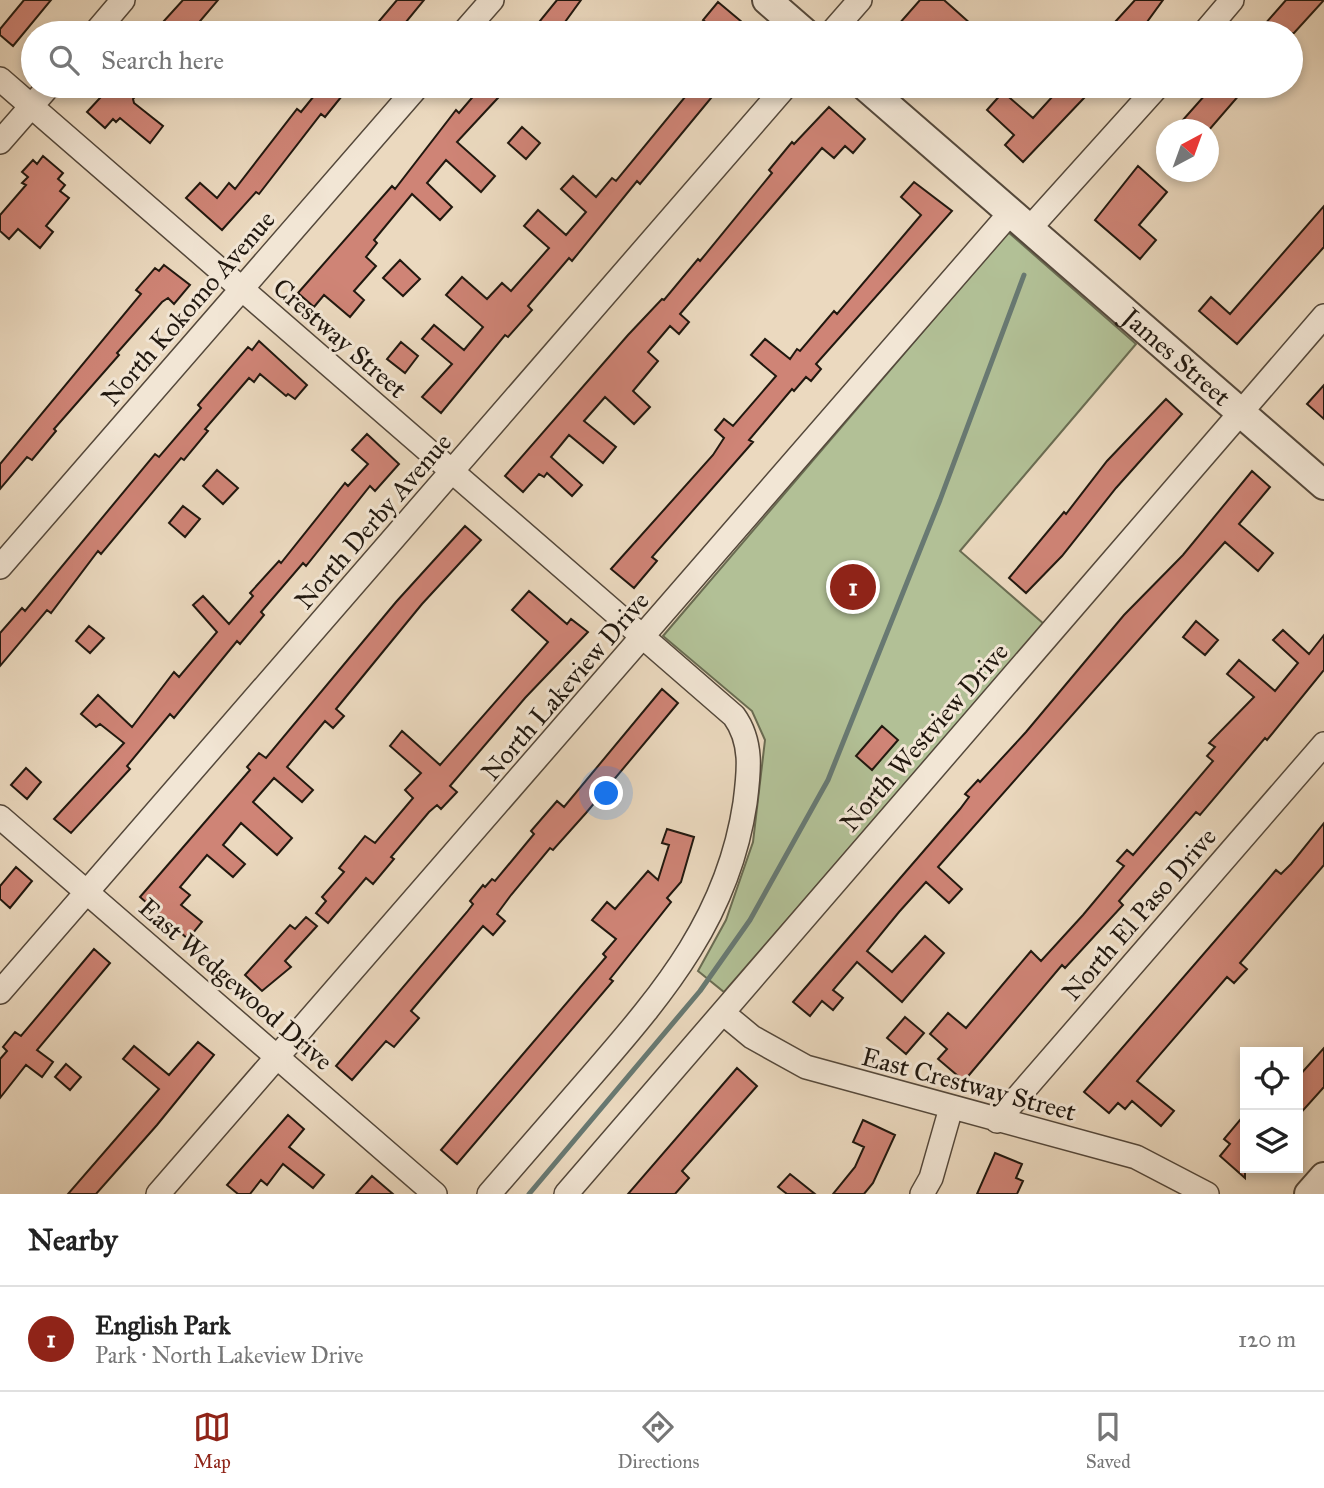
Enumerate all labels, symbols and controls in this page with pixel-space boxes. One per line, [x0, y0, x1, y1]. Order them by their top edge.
search box [21, 21, 1303, 98]
icon: search [45, 41, 83, 79]
text: Search here [101, 44, 224, 76]
north arrow [1156, 119, 1219, 182]
street label: North Kokomo Avenue [94, 204, 282, 412]
street label: Crestway Street [267, 271, 413, 405]
street label: James Street [1114, 299, 1237, 413]
street label: North Derby Avenue [288, 426, 458, 616]
pin: 1 [830, 561, 876, 613]
street label: North Lakeview Drive [474, 585, 656, 787]
street label: North Westview Drive [833, 636, 1015, 838]
your location [589, 776, 623, 810]
street label: North El Paso Drive [1055, 821, 1223, 1007]
street label: East Wedgewood Drive [132, 891, 340, 1077]
street label: East Crestway Street [858, 1040, 1080, 1128]
map controls [1240, 1047, 1303, 1173]
button: locate [1240, 1047, 1303, 1110]
button: layers [1240, 1110, 1303, 1173]
text: Nearby [28, 1222, 118, 1258]
text: English Park [95, 1309, 231, 1341]
text: 1 [46, 1325, 56, 1353]
text: 120 m [1238, 1325, 1296, 1353]
text: Park · North Lakeview Drive [95, 1341, 364, 1369]
tab: Map [193, 1408, 231, 1473]
tab: Directions [617, 1408, 699, 1473]
tab: Saved [1086, 1408, 1131, 1473]

